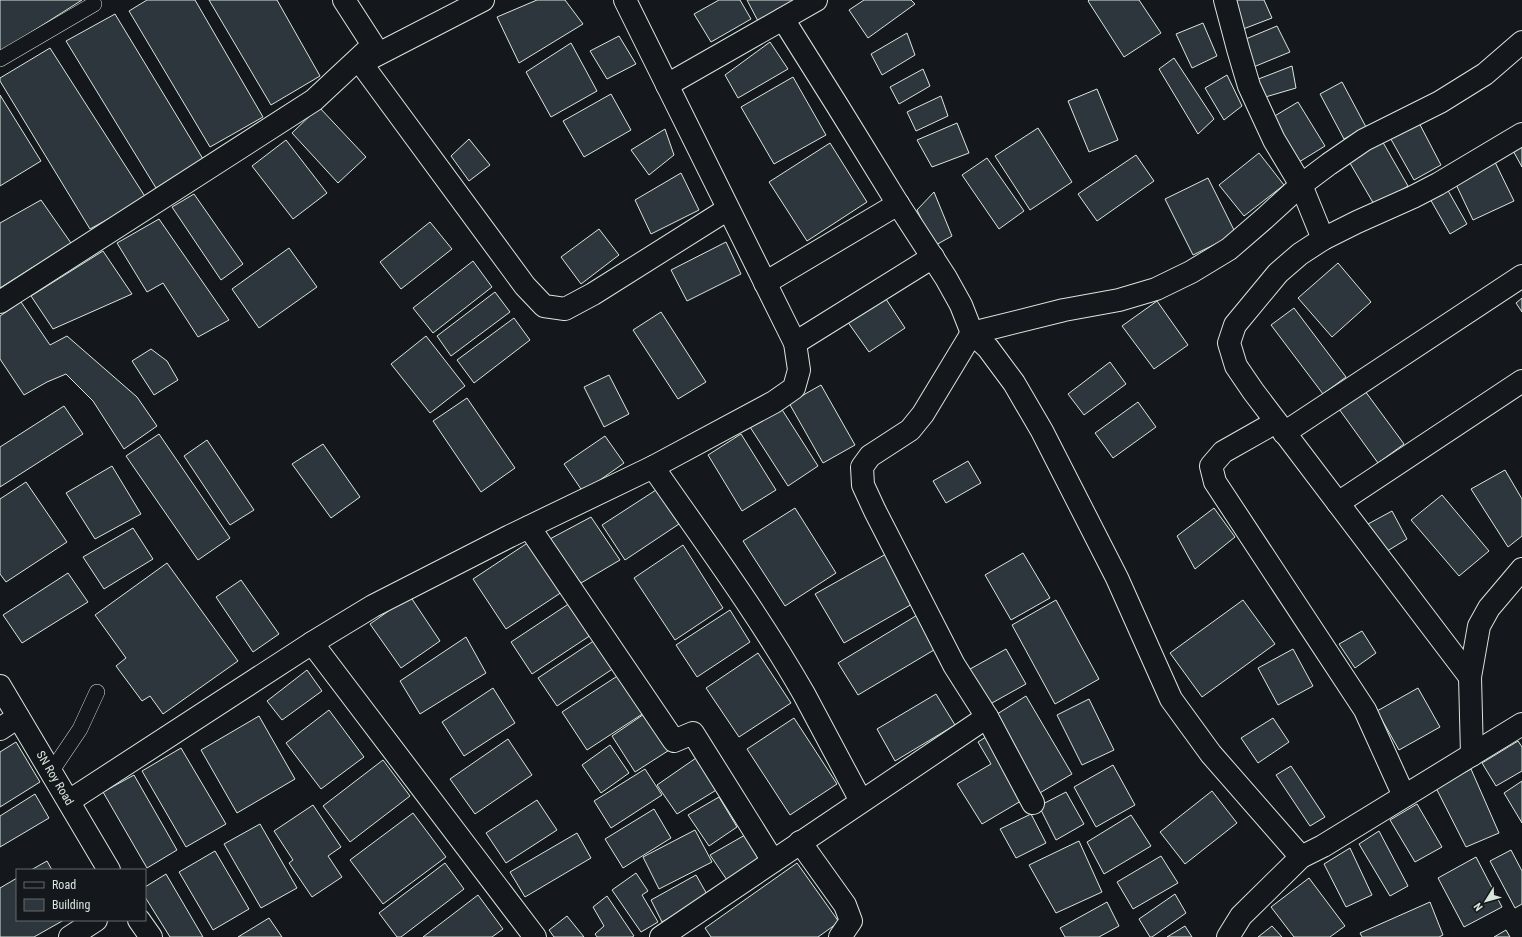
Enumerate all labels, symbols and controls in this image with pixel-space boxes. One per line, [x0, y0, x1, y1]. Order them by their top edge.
street label: SN Roy Road [33, 748, 77, 808]
legend [16, 869, 146, 921]
text: Road [52, 878, 76, 892]
north arrow [1466, 881, 1506, 921]
text: Building [52, 898, 90, 912]
text: N [1471, 900, 1486, 913]

